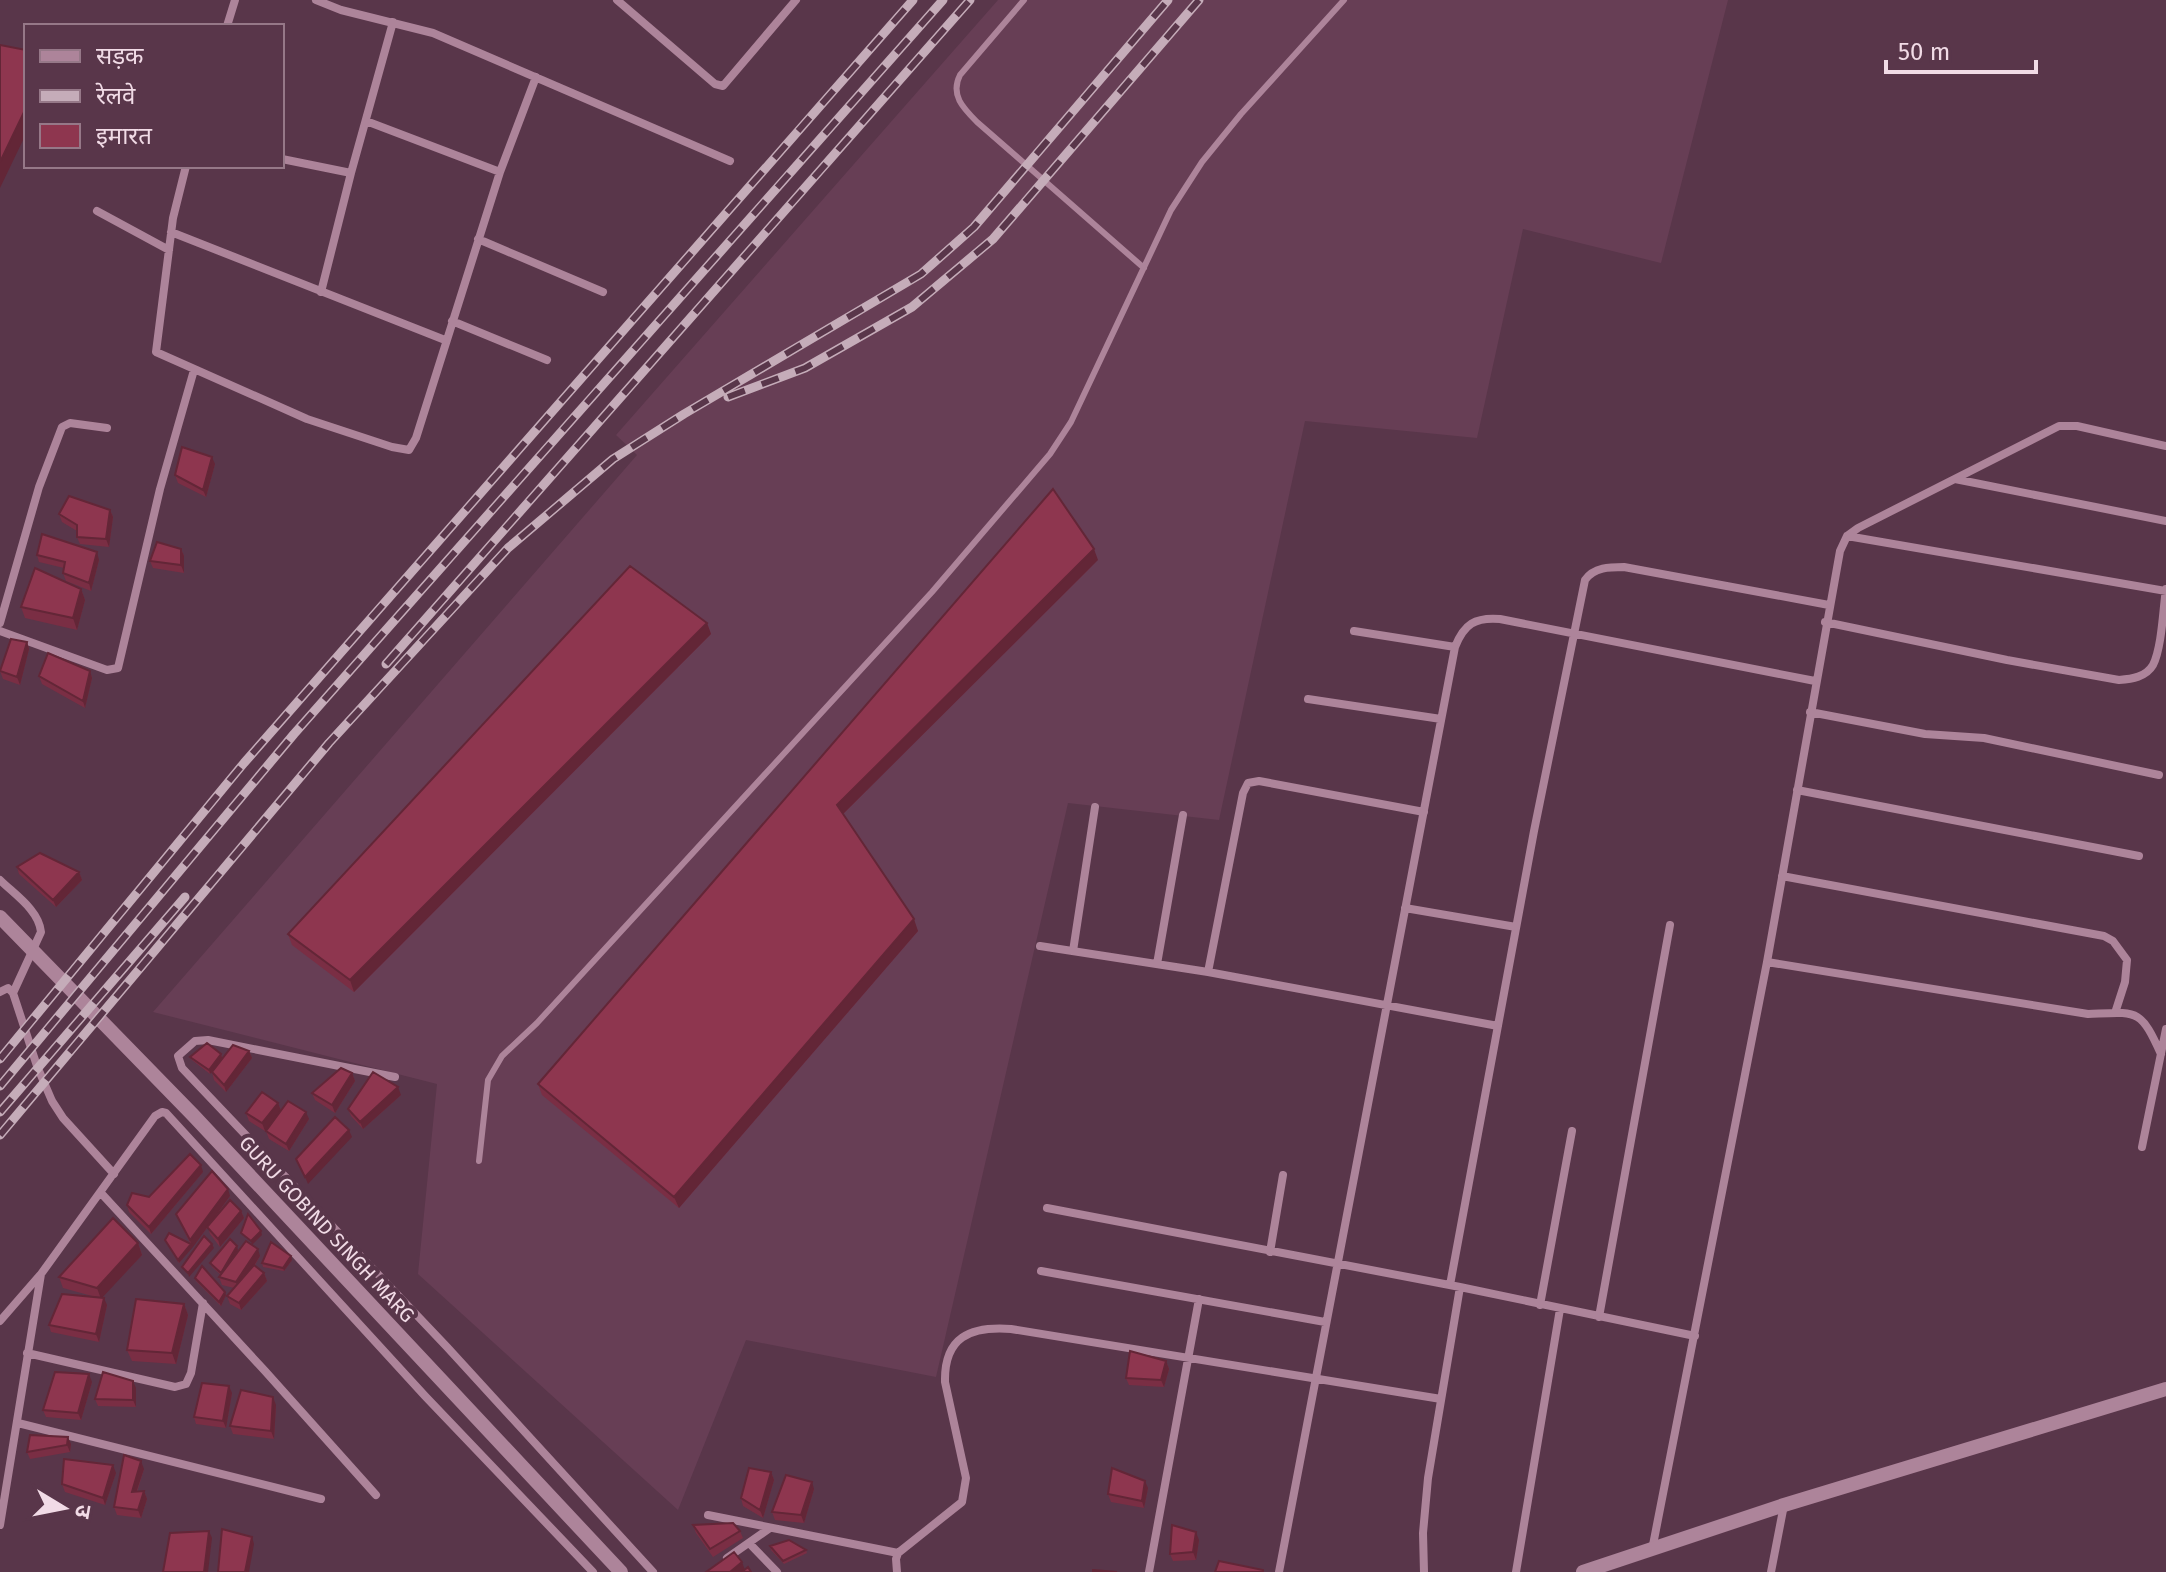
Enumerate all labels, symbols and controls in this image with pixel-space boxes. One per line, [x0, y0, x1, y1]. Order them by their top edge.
legend [24, 24, 284, 168]
scale bar [1886, 24, 2036, 74]
text: 50 m [1898, 38, 1950, 66]
text: सड़क [96, 42, 144, 70]
text: रेलवे [95, 82, 136, 110]
text: इमारत [96, 122, 153, 150]
street label: GURU GOBIND SINGH MARG [234, 1131, 420, 1327]
north arrow [24, 1468, 104, 1548]
text: उ [69, 1503, 98, 1521]

